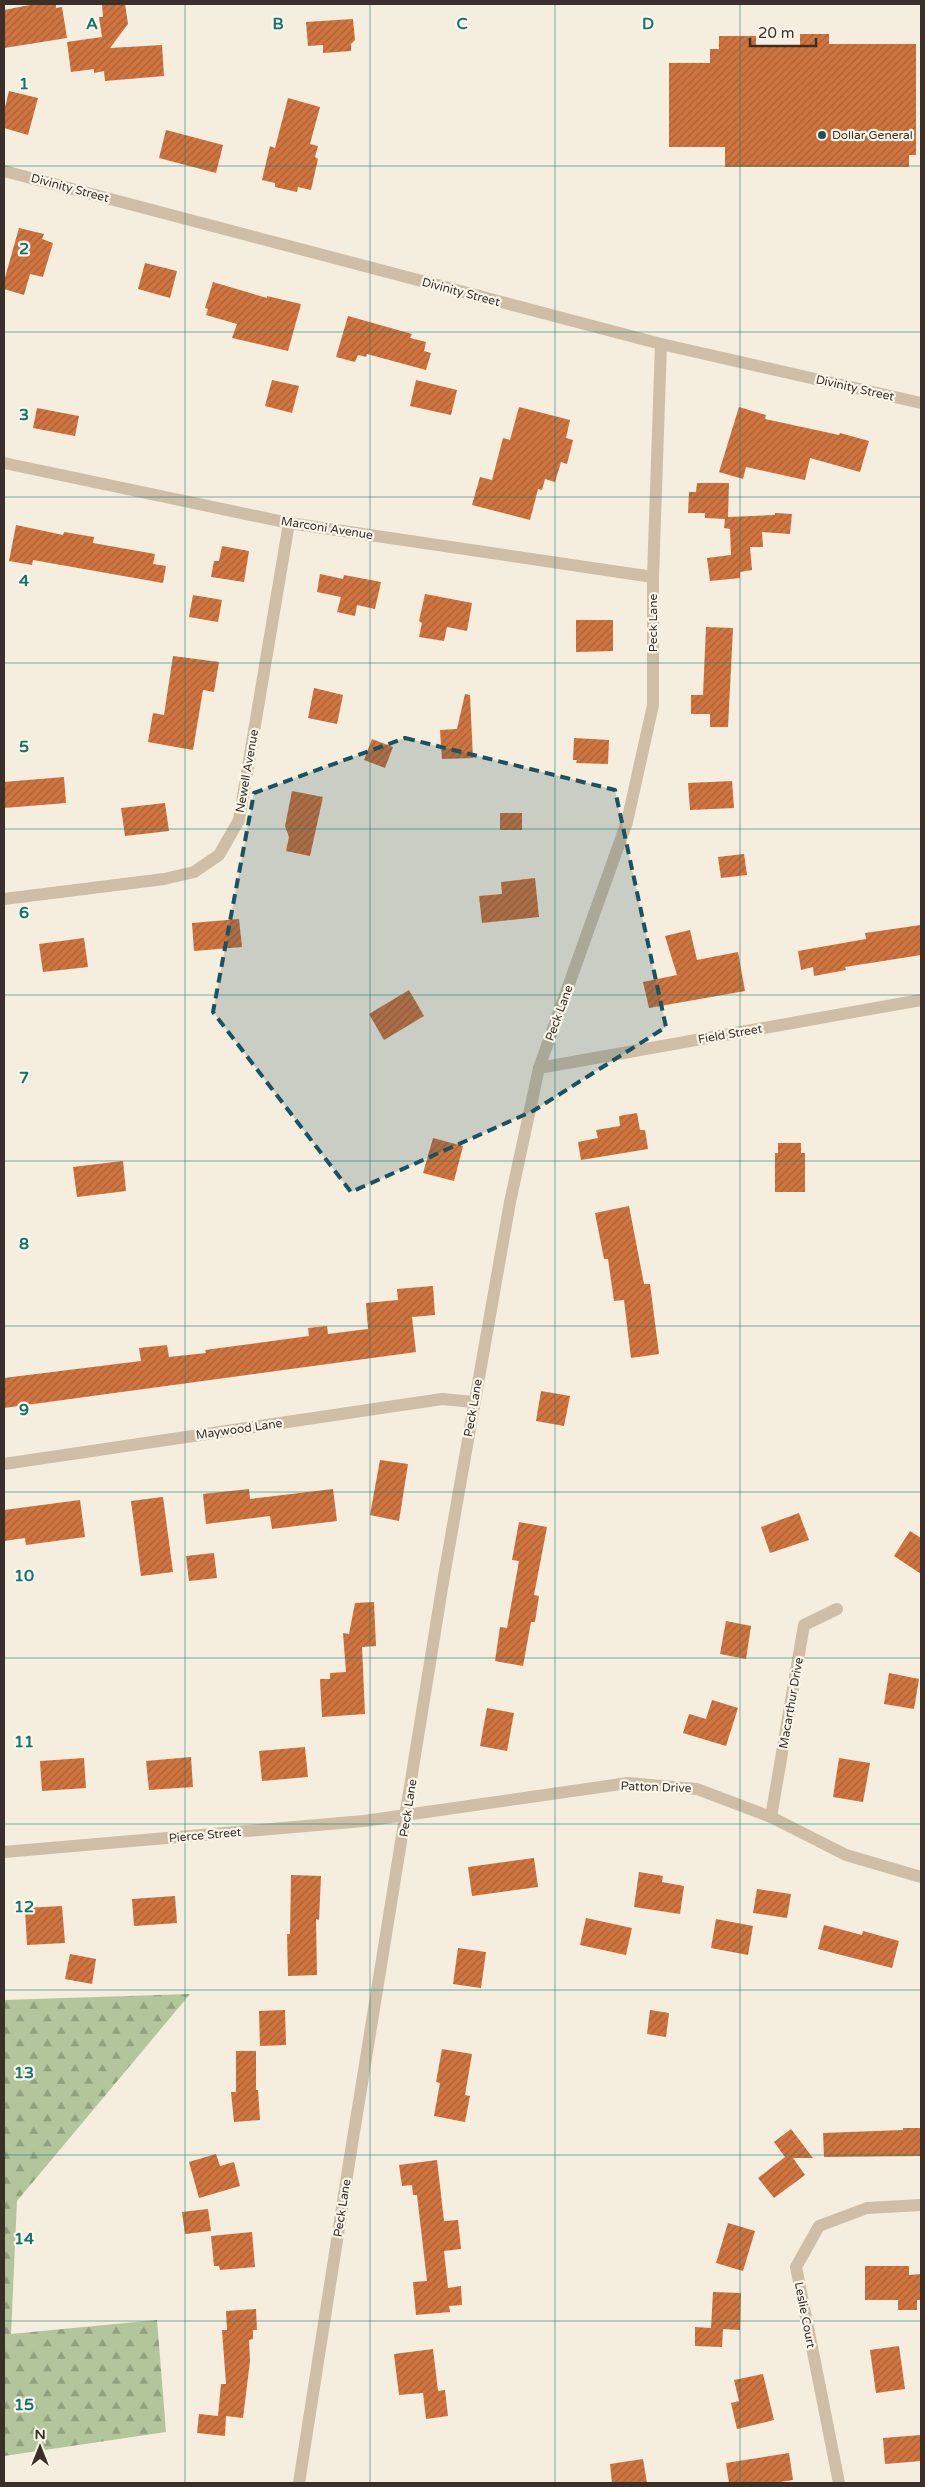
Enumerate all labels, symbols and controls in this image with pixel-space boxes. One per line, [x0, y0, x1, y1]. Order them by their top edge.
text: A [86, 14, 98, 34]
text: B [272, 14, 284, 34]
text: C [456, 14, 468, 34]
text: D [642, 14, 654, 34]
scale bar [750, 15, 816, 47]
text: 20 m [758, 24, 795, 42]
text: 1 [19, 74, 29, 94]
place label: Dollar General [832, 128, 913, 142]
marker: Dollar General [816, 129, 828, 141]
street label: Divinity Street [30, 171, 111, 205]
text: 2 [19, 239, 29, 259]
street label: Divinity Street [421, 275, 502, 309]
street label: Divinity Street [814, 372, 896, 404]
text: 3 [19, 405, 29, 425]
street label: Marconi Avenue [280, 514, 374, 542]
text: 4 [19, 571, 29, 591]
street label: Peck Lane [646, 594, 660, 652]
street label: Newell Avenue [233, 728, 261, 814]
text: 5 [19, 737, 29, 757]
text: 6 [19, 903, 29, 923]
street label: Peck Lane [542, 983, 576, 1043]
street label: Field Street [697, 1021, 764, 1047]
text: 7 [19, 1068, 29, 1088]
text: 8 [19, 1234, 29, 1254]
street label: Peck Lane [461, 1378, 485, 1438]
text: 9 [19, 1400, 29, 1420]
street label: Maywood Lane [195, 1416, 283, 1442]
text: 10 [14, 1566, 34, 1586]
street label: Macarthur Drive [776, 1656, 806, 1750]
text: 11 [14, 1732, 34, 1752]
street label: Peck Lane [397, 1778, 420, 1838]
street label: Patton Drive [620, 1779, 692, 1795]
street label: Pierce Street [168, 1825, 242, 1845]
text: 12 [14, 1897, 34, 1917]
text: 13 [14, 2063, 34, 2083]
street label: Peck Lane [331, 2178, 354, 2238]
text: 14 [14, 2229, 34, 2249]
street label: Leslie Court [792, 2281, 818, 2350]
text: 15 [14, 2395, 34, 2415]
north arrow [15, 2422, 65, 2472]
text: N [34, 2426, 46, 2443]

